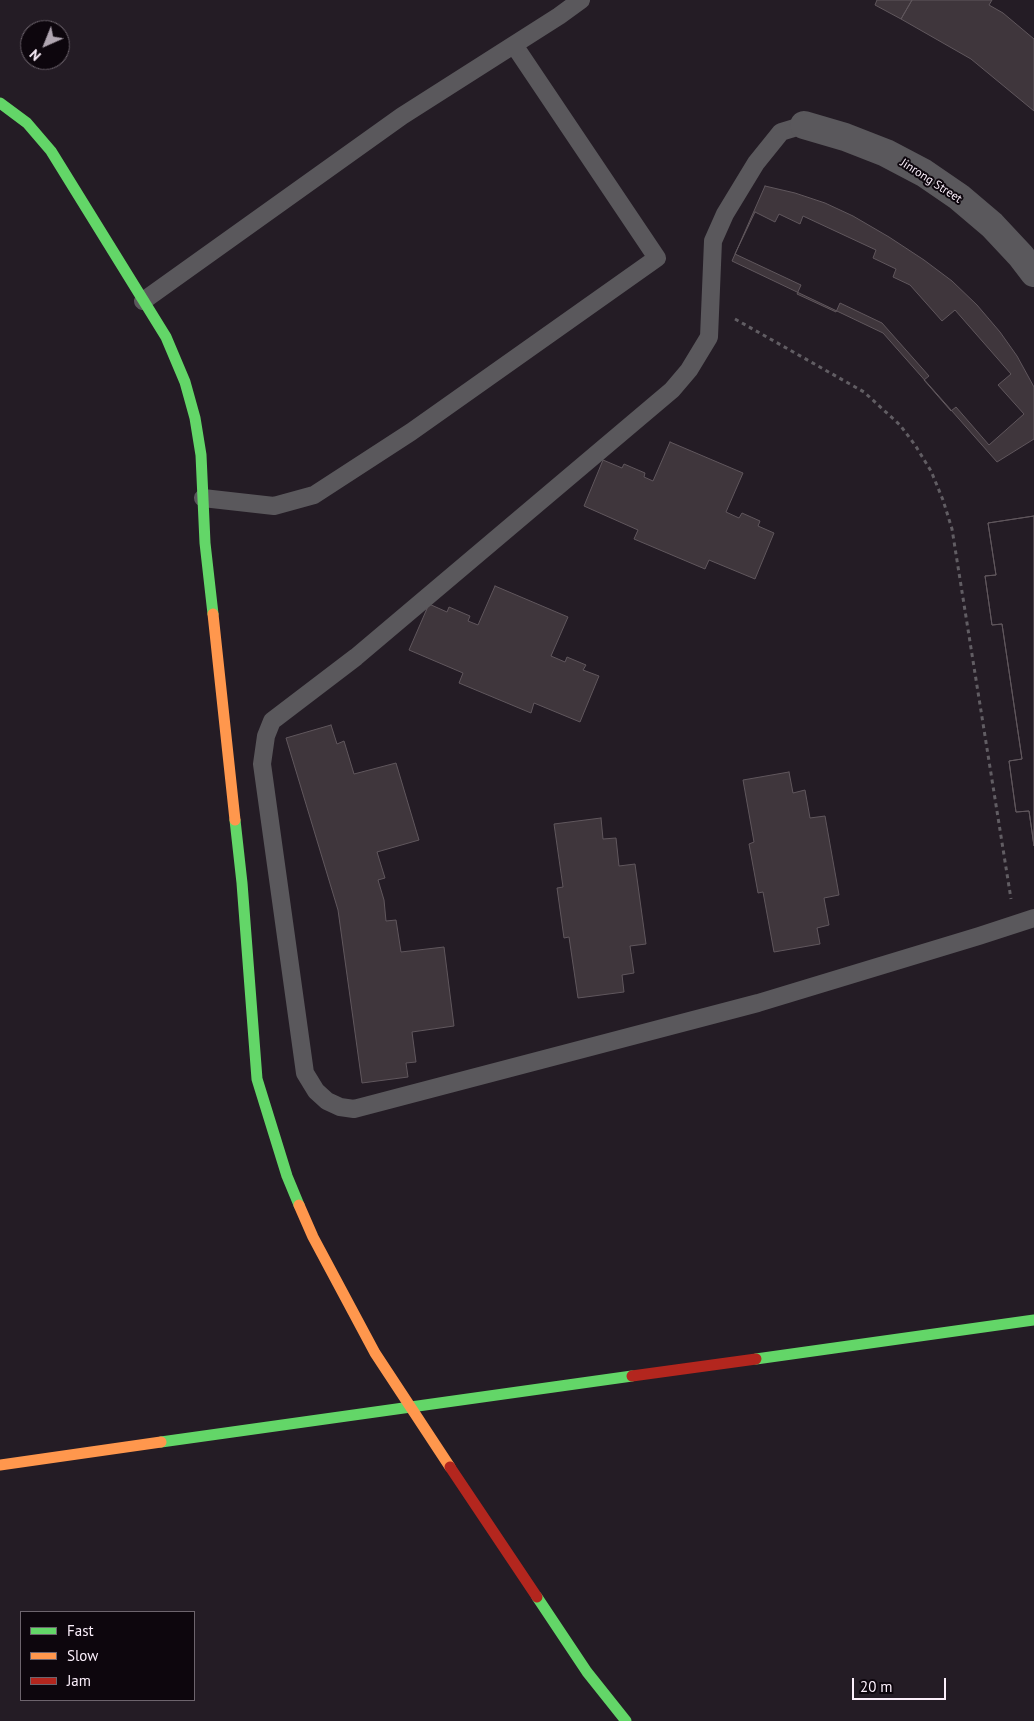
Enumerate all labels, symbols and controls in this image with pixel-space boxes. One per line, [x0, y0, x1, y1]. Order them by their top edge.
north arrow [20, 20, 70, 70]
text: N [26, 45, 45, 65]
street label: Jinrong Street [897, 156, 965, 206]
legend [20, 1611, 195, 1701]
text: Fast [67, 1621, 94, 1640]
text: Slow [67, 1646, 98, 1665]
scale bar [854, 1668, 948, 1700]
text: Jam [67, 1671, 91, 1690]
text: 20 m [860, 1677, 893, 1696]

